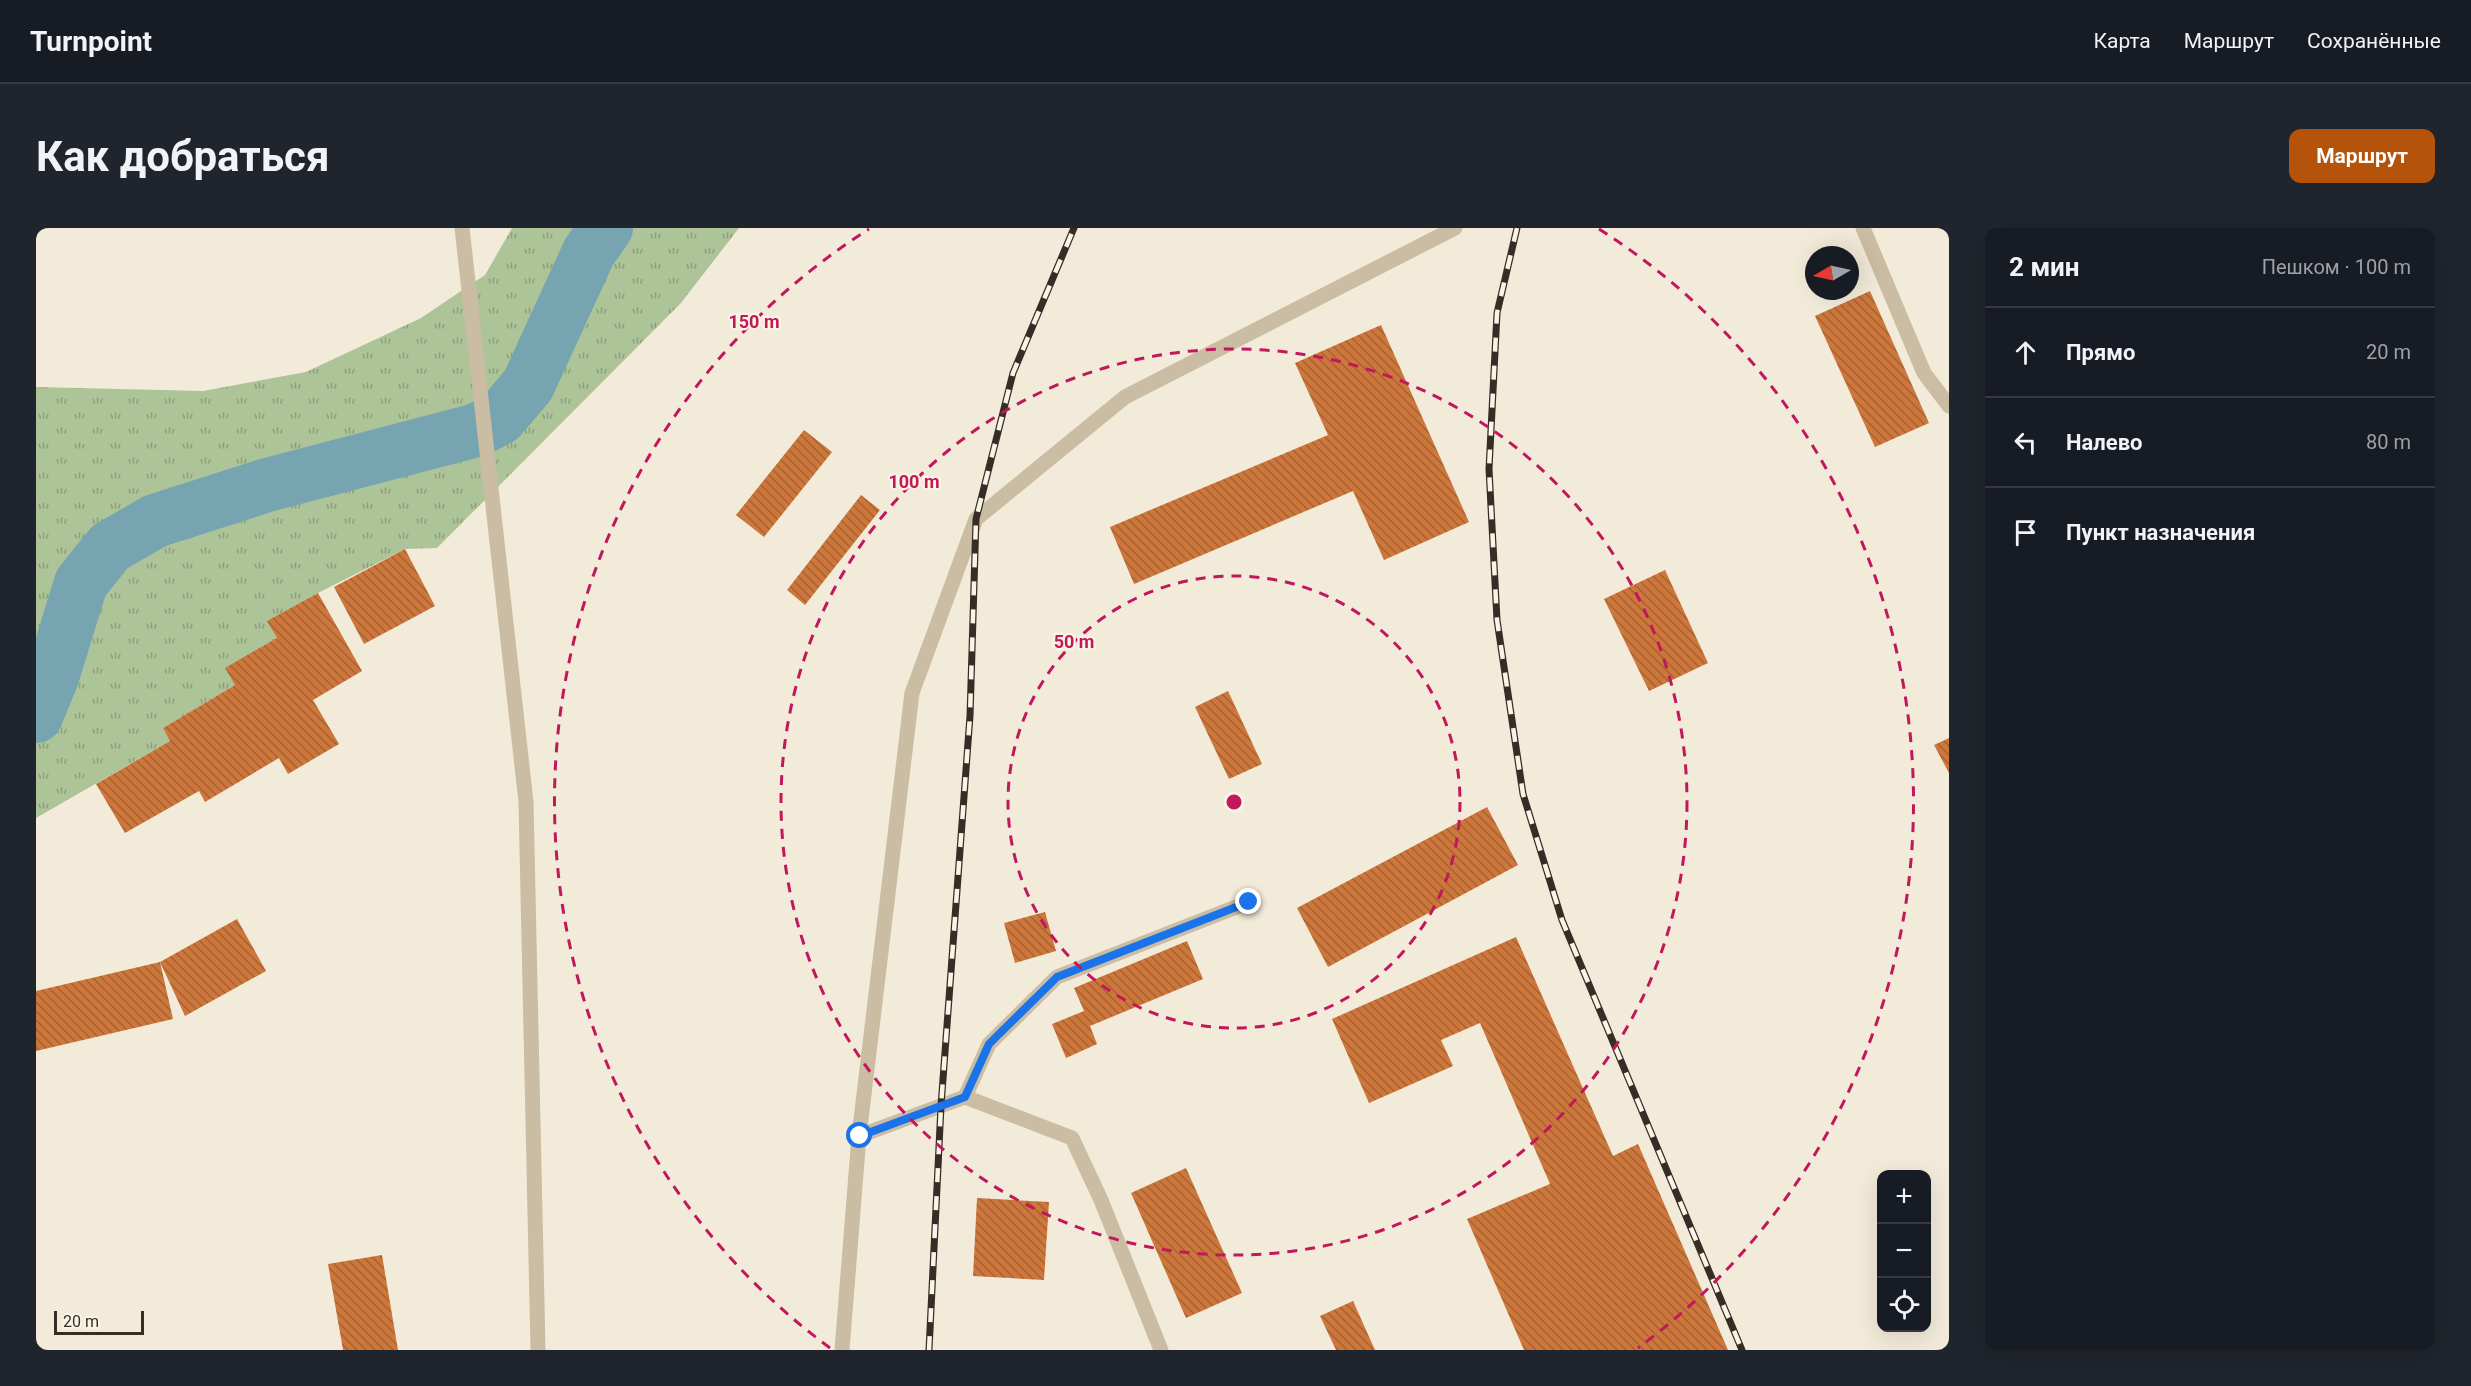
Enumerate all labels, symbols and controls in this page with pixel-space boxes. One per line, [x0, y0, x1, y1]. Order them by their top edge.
text: Turnpoint [30, 25, 152, 58]
text: Карта [2094, 29, 2151, 53]
text: Маршрут [2184, 29, 2274, 53]
text: Сохранённые [2307, 29, 2441, 53]
button: Маршрут [2289, 129, 2435, 183]
text: Как добраться [36, 132, 330, 181]
north arrow [1805, 246, 1859, 300]
text: 2 мин [2009, 252, 2080, 282]
text: Пешком · 100 m [2262, 255, 2411, 279]
text: 150 m [728, 311, 780, 332]
icon: ahead [2009, 336, 2042, 369]
text: Прямо [2066, 340, 2135, 365]
text: 20 m [2366, 340, 2411, 364]
icon: left [2009, 426, 2042, 459]
text: Налево [2066, 430, 2143, 455]
text: 80 m [2366, 430, 2411, 454]
text: 100 m [888, 471, 940, 492]
icon: arrive [2009, 516, 2042, 549]
text: Пункт назначения [2066, 520, 2255, 545]
text: 50 m [1054, 631, 1094, 652]
centre of rings [1224, 792, 1244, 812]
route end [1235, 888, 1261, 914]
route start [846, 1122, 872, 1148]
map controls [1877, 1170, 1931, 1332]
button: + [1877, 1170, 1931, 1224]
button: − [1877, 1224, 1931, 1278]
button: locate [1877, 1278, 1931, 1332]
scale bar [54, 1308, 144, 1336]
text: 20 m [63, 1312, 99, 1331]

